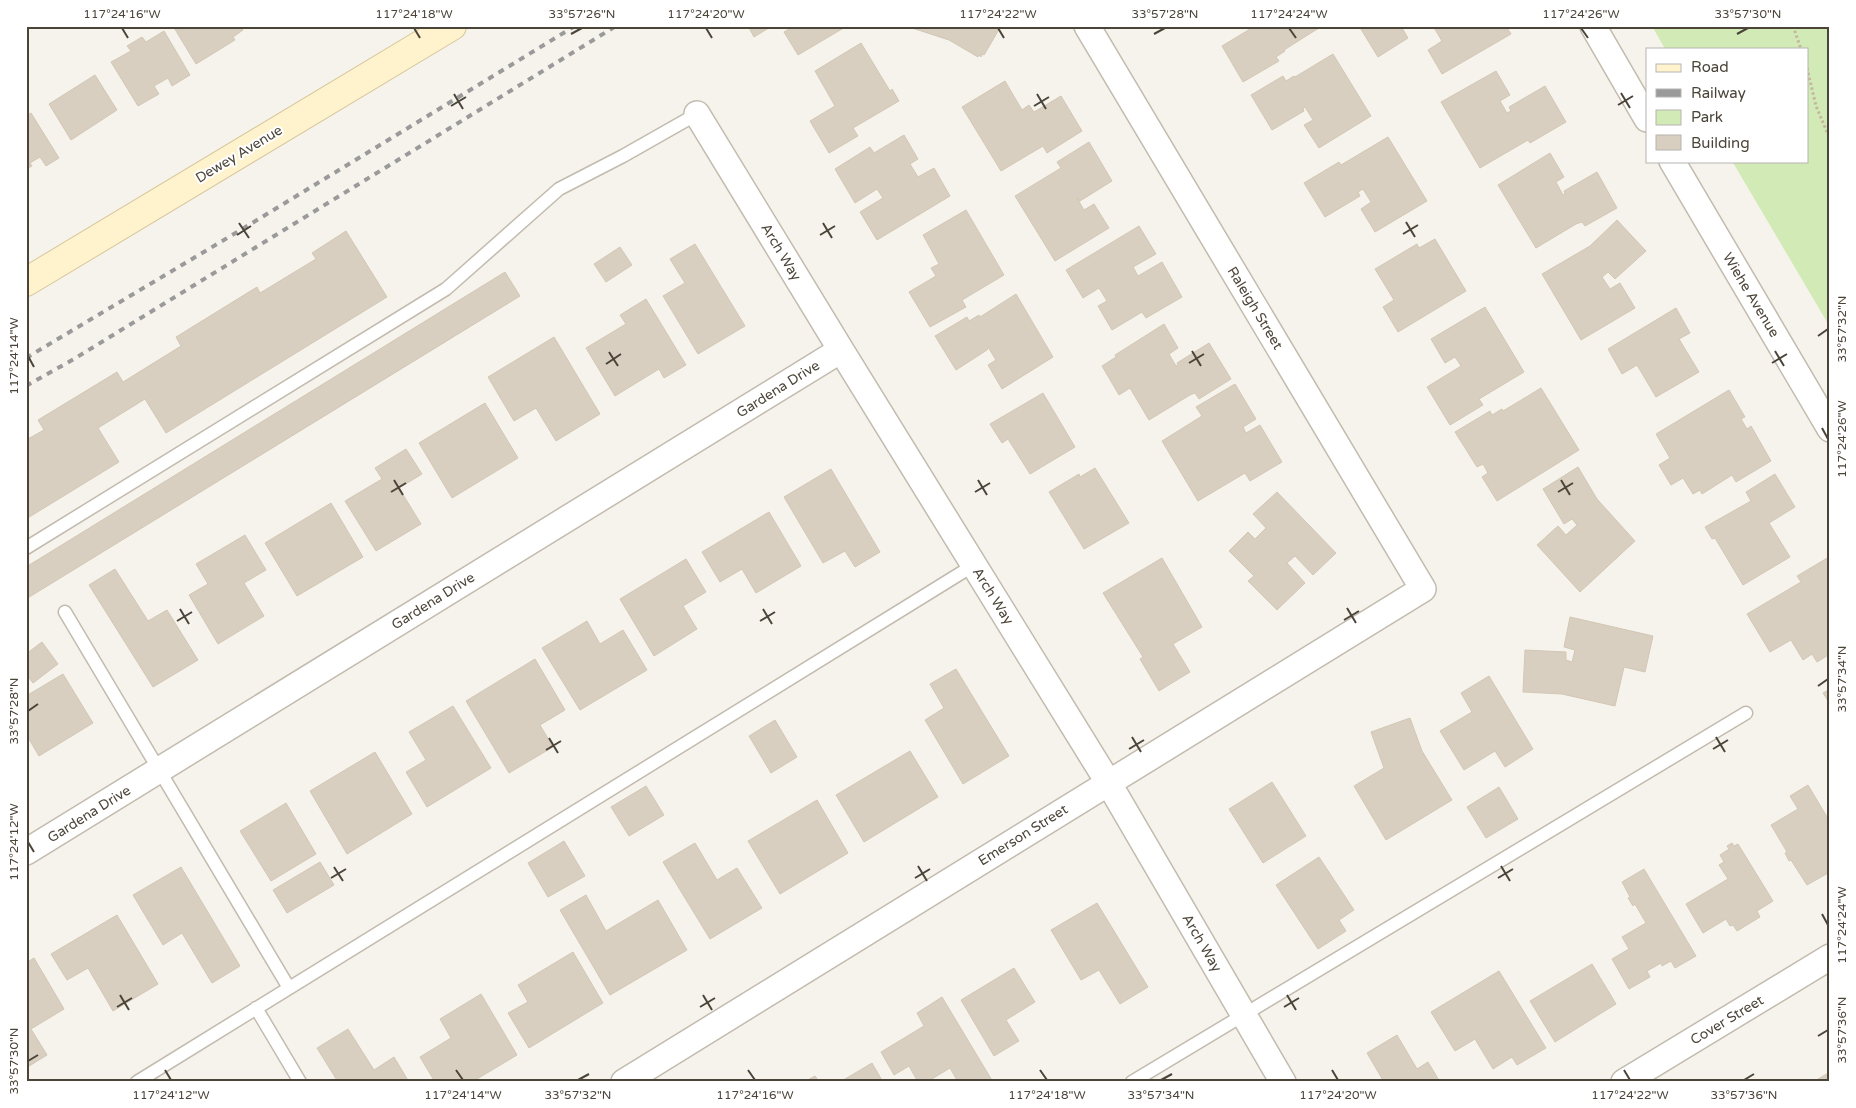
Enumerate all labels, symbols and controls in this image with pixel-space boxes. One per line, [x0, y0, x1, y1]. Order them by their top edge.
text: 117°24'16"W [83, 7, 161, 21]
text: 117°24'18"W [375, 7, 453, 21]
text: 33°57'26"N [549, 7, 616, 21]
text: 117°24'20"W [667, 7, 745, 21]
text: 117°24'22"W [959, 7, 1037, 21]
text: 33°57'28"N [1132, 7, 1199, 21]
text: 117°24'24"W [1250, 7, 1328, 21]
text: 117°24'26"W [1542, 7, 1620, 21]
text: 33°57'30"N [1715, 7, 1782, 21]
legend [1646, 48, 1808, 162]
text: Road [1691, 58, 1729, 76]
text: Railway [1691, 84, 1746, 102]
text: Park [1691, 108, 1723, 126]
street label: Dewey Avenue [193, 121, 286, 187]
text: Building [1691, 134, 1750, 152]
street label: Arch Way [757, 220, 805, 284]
street label: Wiehe Avenue [1719, 250, 1783, 340]
street label: Raleigh Street [1224, 263, 1287, 353]
text: 33°57'32"N [1835, 296, 1849, 363]
text: 117°24'14"W [7, 317, 21, 395]
street label: Gardena Drive [733, 357, 823, 421]
text: 117°24'26"W [1835, 400, 1849, 478]
street label: Arch Way [969, 564, 1017, 628]
street label: Gardena Drive [388, 569, 478, 633]
text: 33°57'34"N [1835, 646, 1849, 713]
text: 33°57'28"N [7, 678, 21, 745]
street label: Gardena Drive [44, 782, 134, 846]
street label: Emerson Street [975, 800, 1071, 869]
text: 117°24'12"W [7, 803, 21, 881]
text: 117°24'24"W [1835, 886, 1849, 964]
street label: Arch Way [1179, 911, 1226, 975]
street label: Cover Street [1687, 991, 1767, 1048]
text: 33°57'36"N [1835, 997, 1849, 1064]
text: 33°57'30"N [7, 1028, 21, 1095]
text: 117°24'12"W [132, 1088, 210, 1102]
text: 117°24'14"W [424, 1088, 502, 1102]
text: 33°57'32"N [545, 1088, 612, 1102]
text: 117°24'16"W [716, 1088, 794, 1102]
text: 117°24'18"W [1008, 1088, 1086, 1102]
text: 33°57'34"N [1128, 1088, 1195, 1102]
text: 117°24'20"W [1299, 1088, 1377, 1102]
text: 117°24'22"W [1591, 1088, 1669, 1102]
text: 33°57'36"N [1711, 1088, 1778, 1102]

